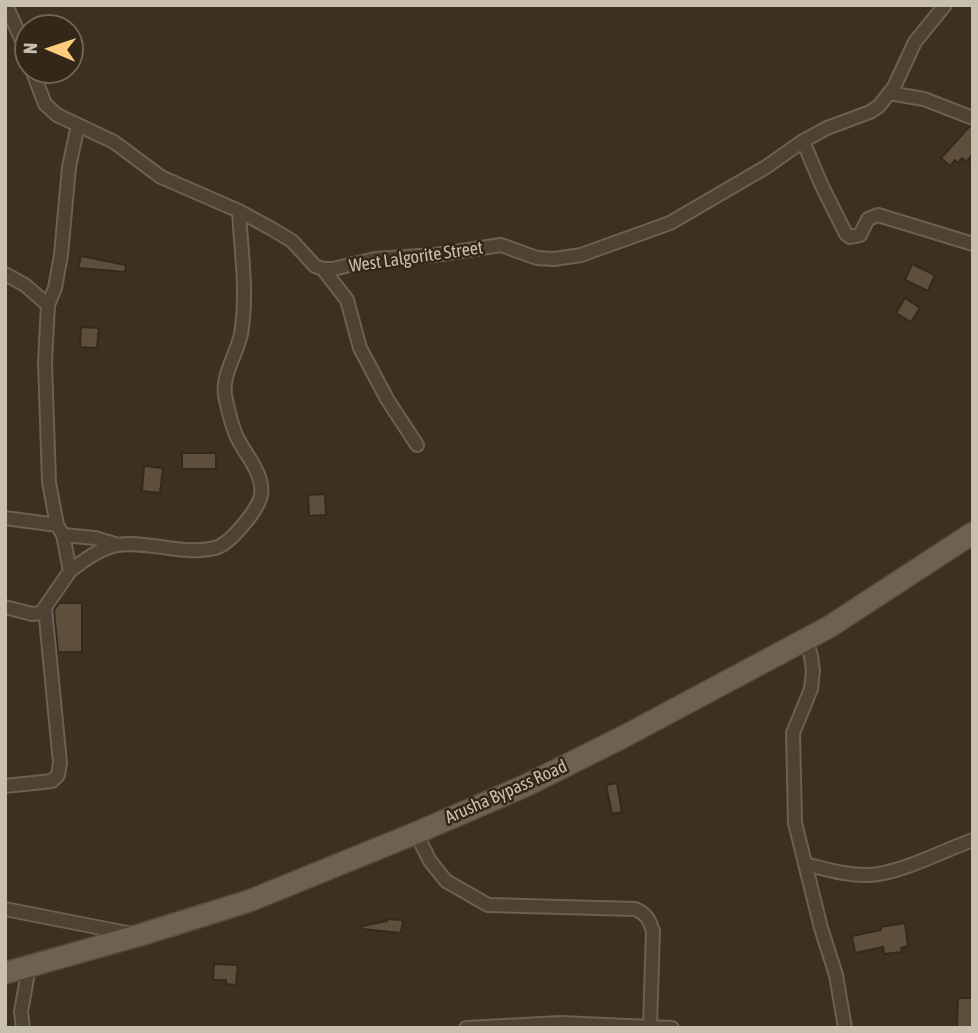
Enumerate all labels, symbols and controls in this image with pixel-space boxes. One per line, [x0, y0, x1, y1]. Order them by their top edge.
north arrow [14, 14, 84, 84]
text: N [19, 42, 41, 54]
street label: West Lalgorite Street [348, 237, 484, 277]
street label: Arusha Bypass Road [442, 755, 570, 829]

